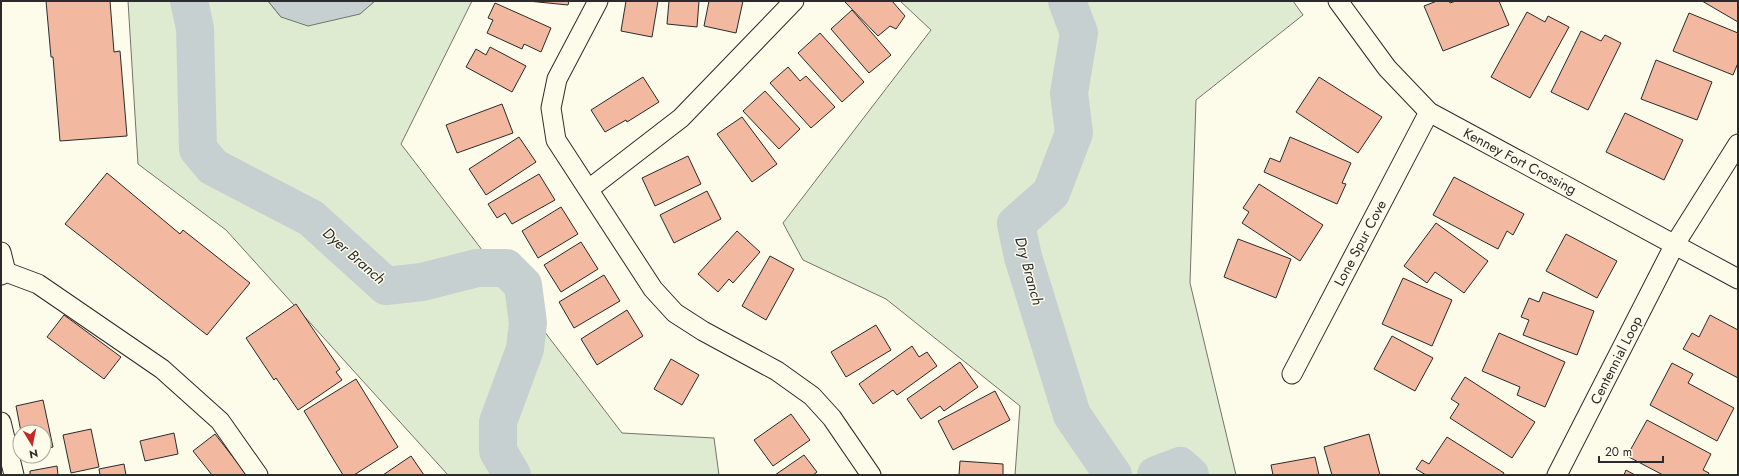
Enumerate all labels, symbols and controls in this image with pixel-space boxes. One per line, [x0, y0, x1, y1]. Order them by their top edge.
street label: Kenney Fort Crossing [1460, 123, 1580, 199]
street label: Lone Spur Cove [1329, 196, 1391, 290]
water label: Dyer Branch [318, 222, 390, 290]
water label: Dry Branch [1009, 234, 1049, 308]
street label: Centennial Loop [1585, 312, 1647, 408]
north arrow [12, 424, 52, 464]
scale bar [1599, 438, 1663, 464]
text: 20 m [1605, 443, 1632, 461]
text: N [28, 445, 39, 462]

